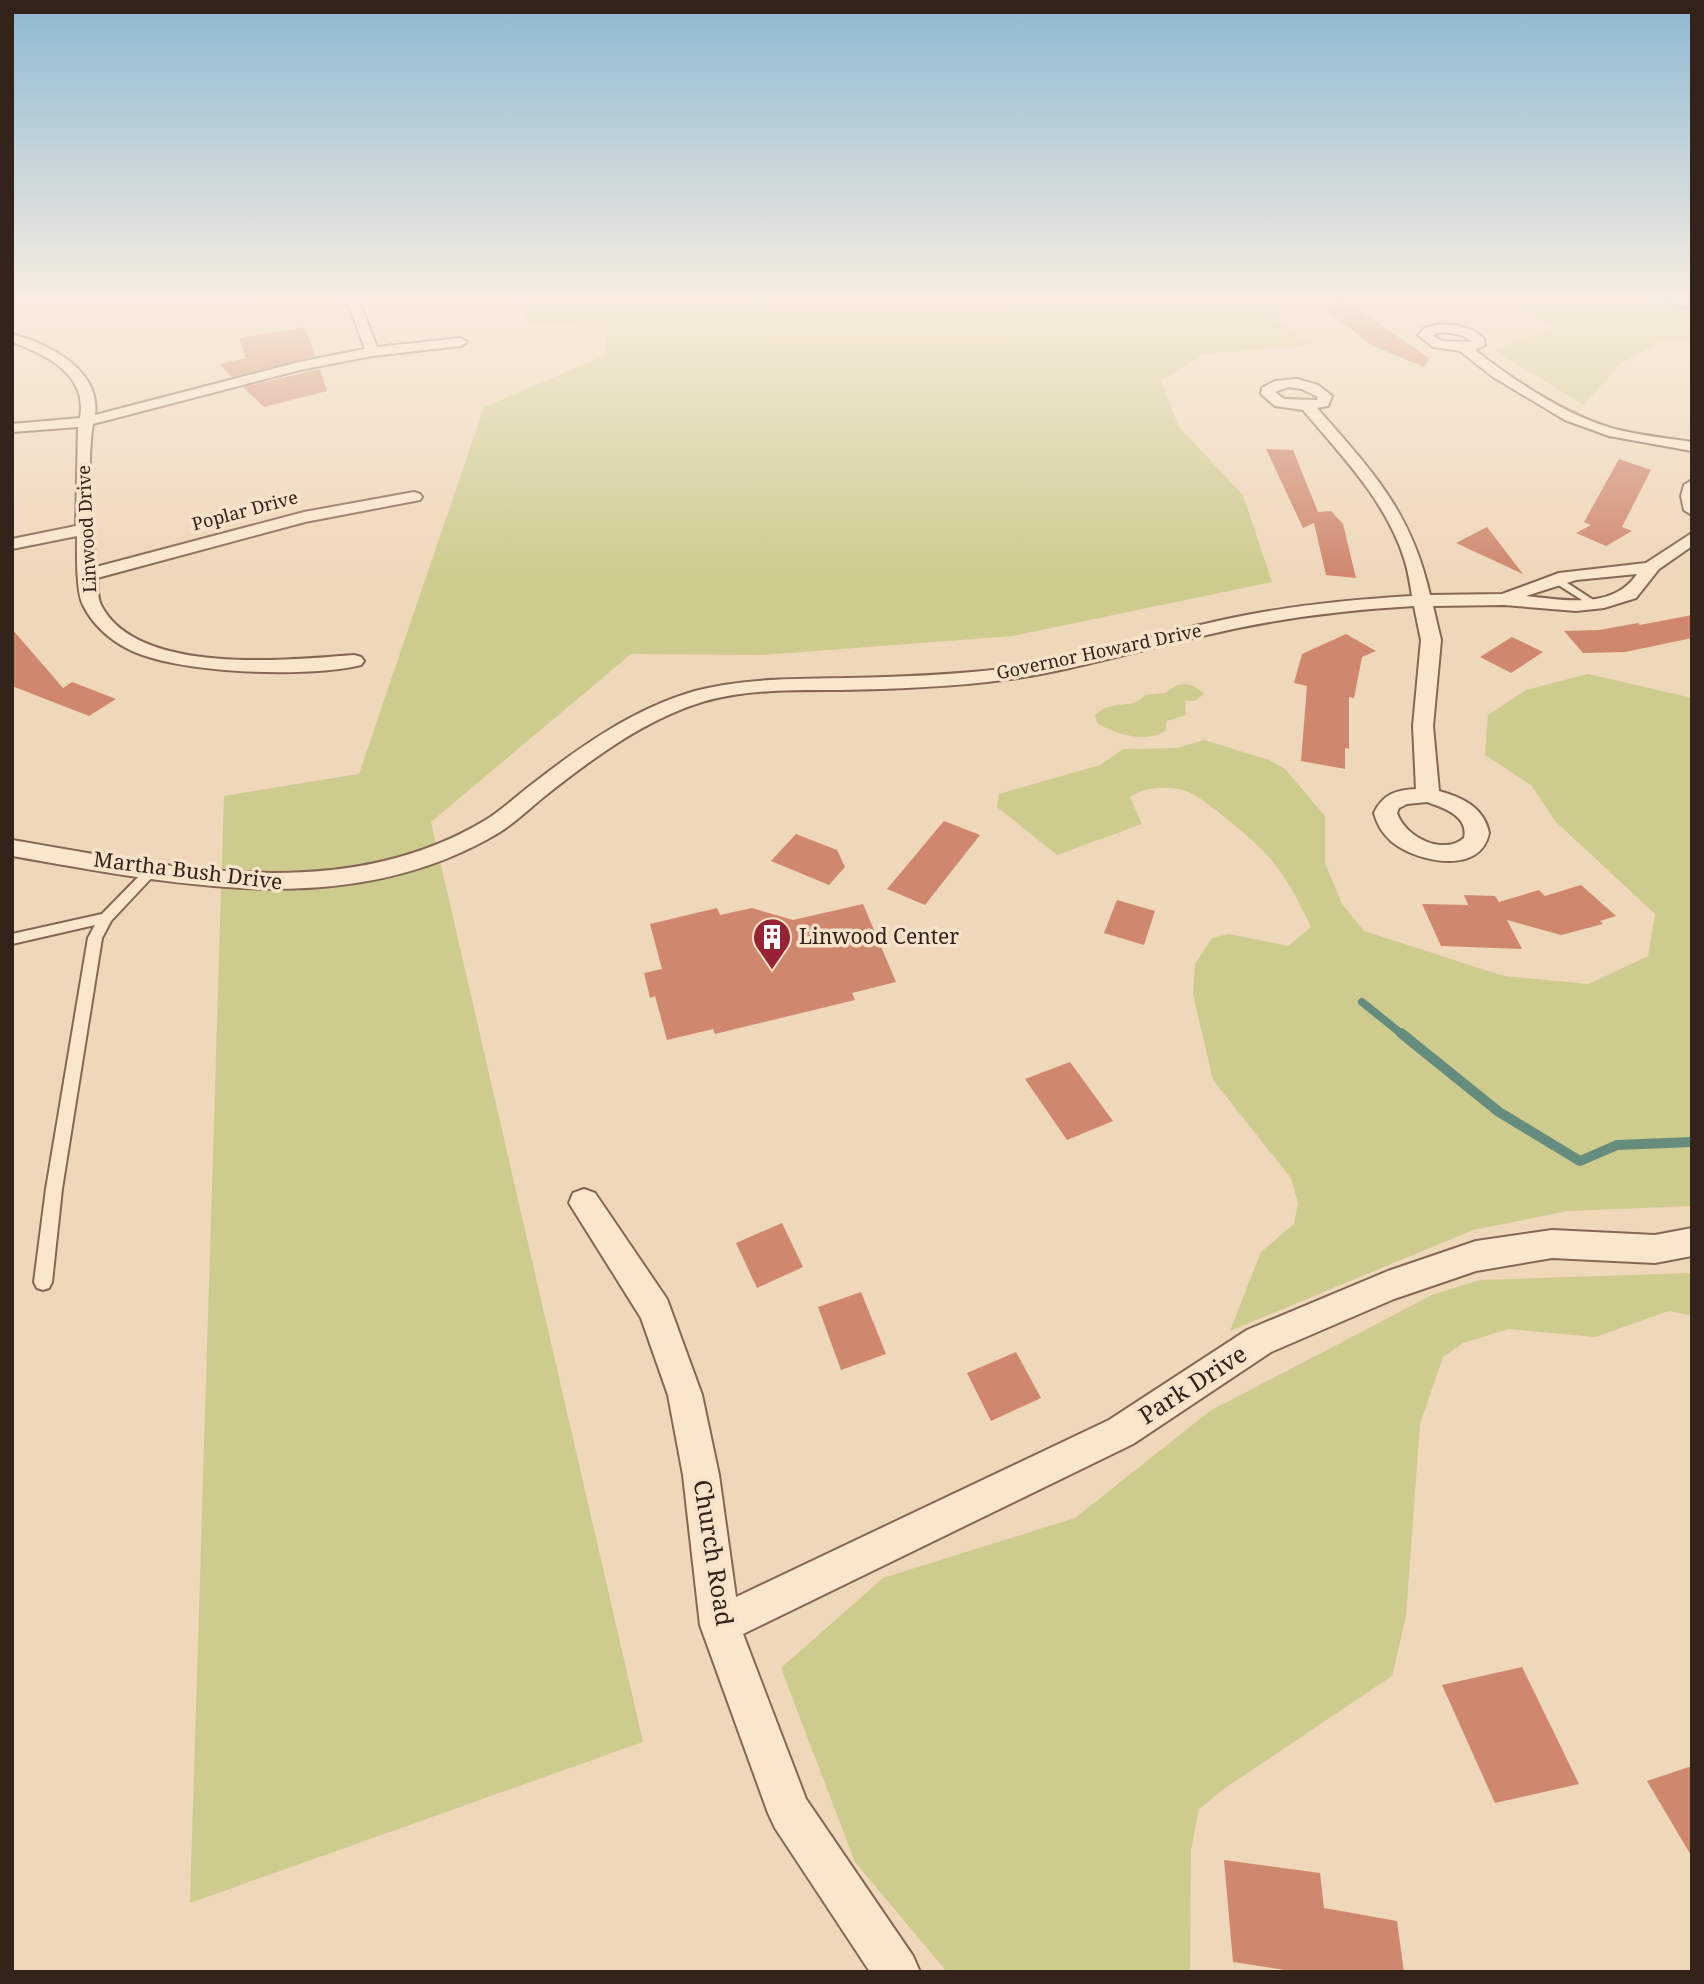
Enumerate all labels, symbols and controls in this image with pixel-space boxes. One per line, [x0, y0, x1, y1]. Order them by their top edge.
street label: Linwood Drive [71, 465, 101, 594]
street label: Poplar Drive [189, 484, 300, 536]
street label: Governor Howard Drive [994, 618, 1203, 684]
street label: Martha Bush Drive [92, 845, 284, 895]
building icon: Linwood Center [751, 916, 793, 971]
place label: Linwood Center [799, 922, 959, 950]
street label: Park Drive [1132, 1336, 1253, 1431]
street label: Church Road [687, 1477, 742, 1629]

